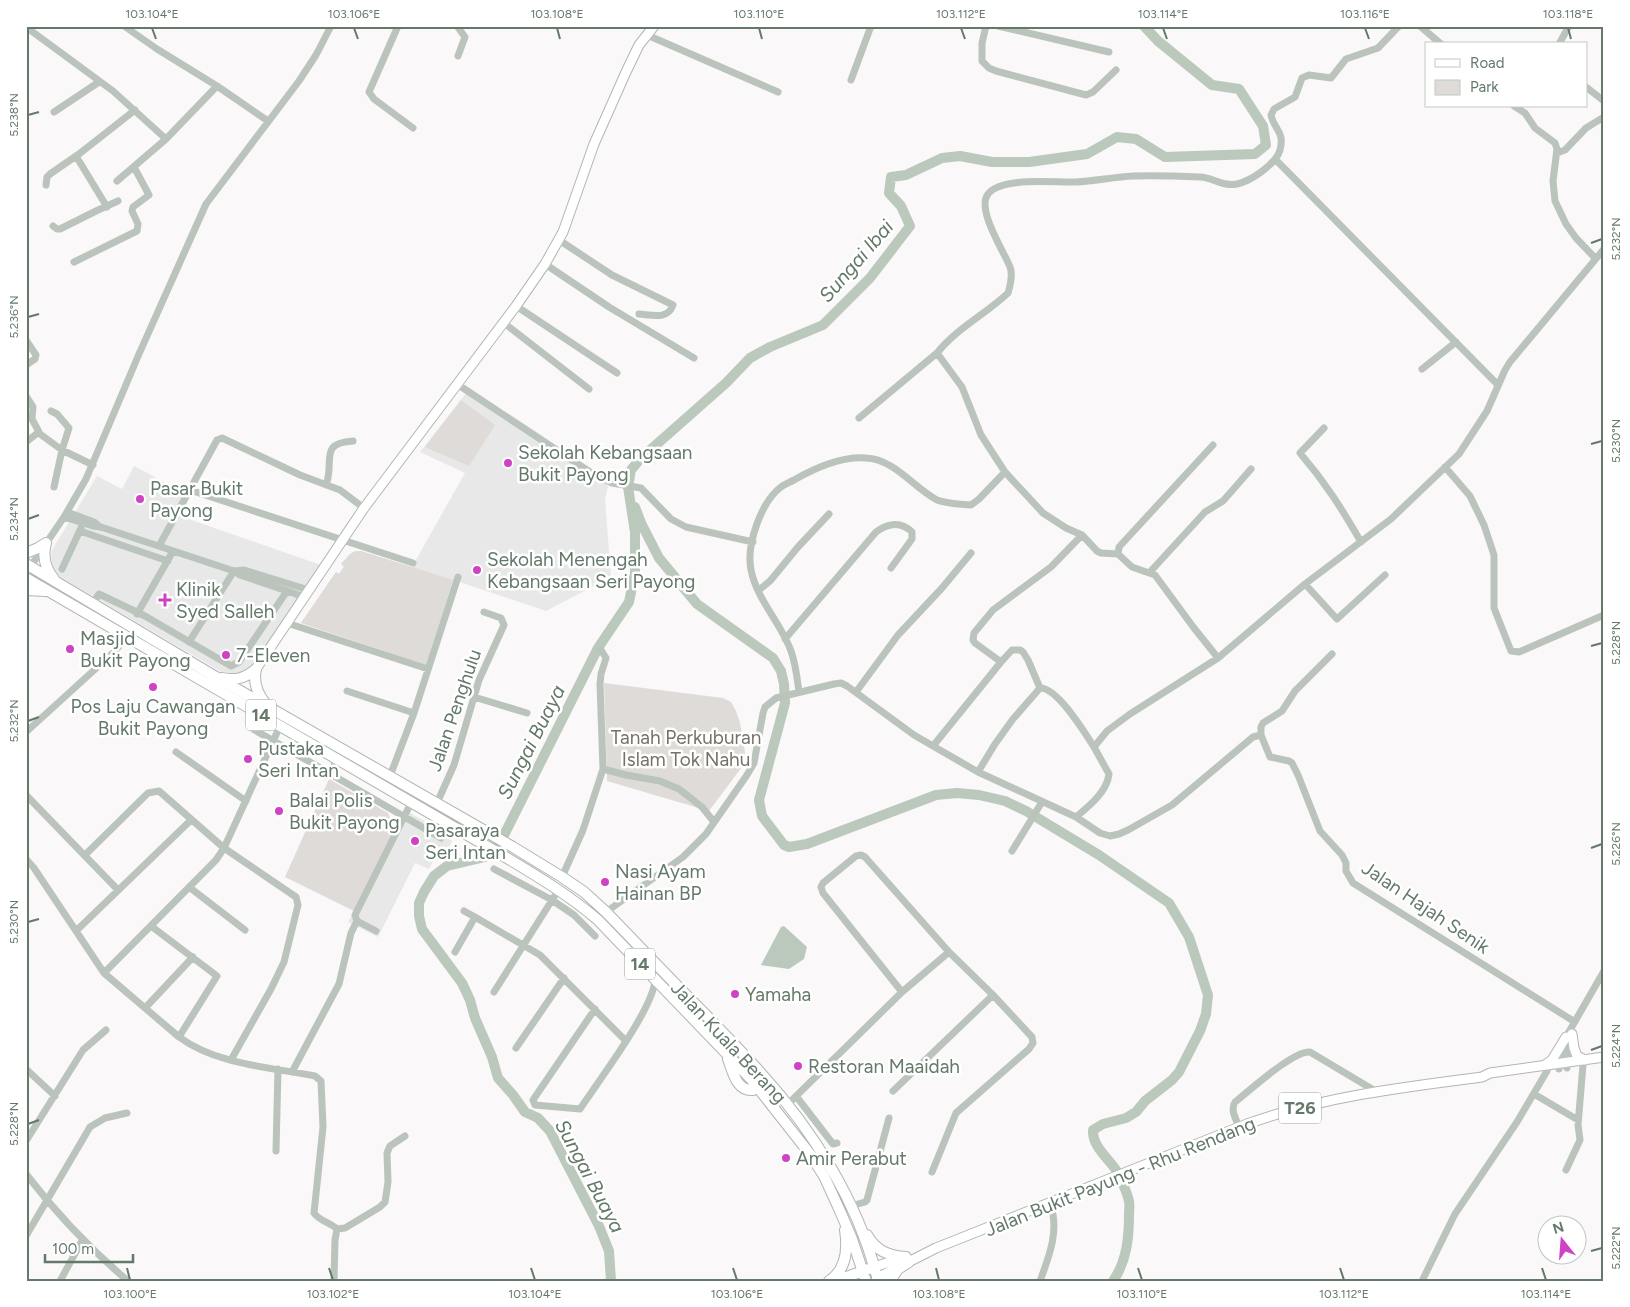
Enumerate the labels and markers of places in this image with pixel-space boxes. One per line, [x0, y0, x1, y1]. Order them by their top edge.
place label: Sekolah Kebangsaan Bukit Payong [518, 441, 692, 486]
marker: Sekolah Kebangsaan Bukit Payong [502, 457, 514, 469]
place label: Pasar Bukit Payong [150, 477, 243, 522]
marker: Pasar Bukit Payong [134, 493, 146, 505]
place label: Sekolah Menengah Kebangsaan Seri Payong [487, 548, 695, 593]
marker: Sekolah Menengah Kebangsaan Seri Payong [471, 564, 483, 576]
place label: Klinik Syed Salleh [176, 578, 274, 623]
marker: Klinik Syed Salleh [158, 593, 172, 607]
place label: Masjid Bukit Payong [80, 627, 191, 672]
marker: Masjid Bukit Payong [64, 643, 76, 655]
place label: 7-Eleven [236, 644, 310, 667]
marker: 7-Eleven [220, 649, 232, 661]
marker: Pos Laju Cawangan Bukit Payong [147, 681, 159, 693]
place label: Pos Laju Cawangan Bukit Payong [70, 695, 236, 740]
place label: Pustaka Seri Intan [258, 737, 339, 782]
marker: Pustaka Seri Intan [242, 753, 254, 765]
place label: Balai Polis Bukit Payong [289, 789, 400, 834]
marker: Balai Polis Bukit Payong [273, 805, 285, 817]
place label: Pasaraya Seri Intan [425, 819, 506, 864]
marker: Pasaraya Seri Intan [409, 835, 421, 847]
place label: Nasi Ayam Hainan BP [615, 860, 706, 905]
marker: Nasi Ayam Hainan BP [599, 876, 611, 888]
place label: Yamaha [745, 983, 811, 1006]
marker: Yamaha [729, 988, 741, 1000]
place label: Restoran Maaidah [808, 1055, 960, 1078]
marker: Restoran Maaidah [792, 1060, 804, 1072]
place label: Amir Perabut [796, 1147, 907, 1170]
marker: Amir Perabut [780, 1152, 792, 1164]

